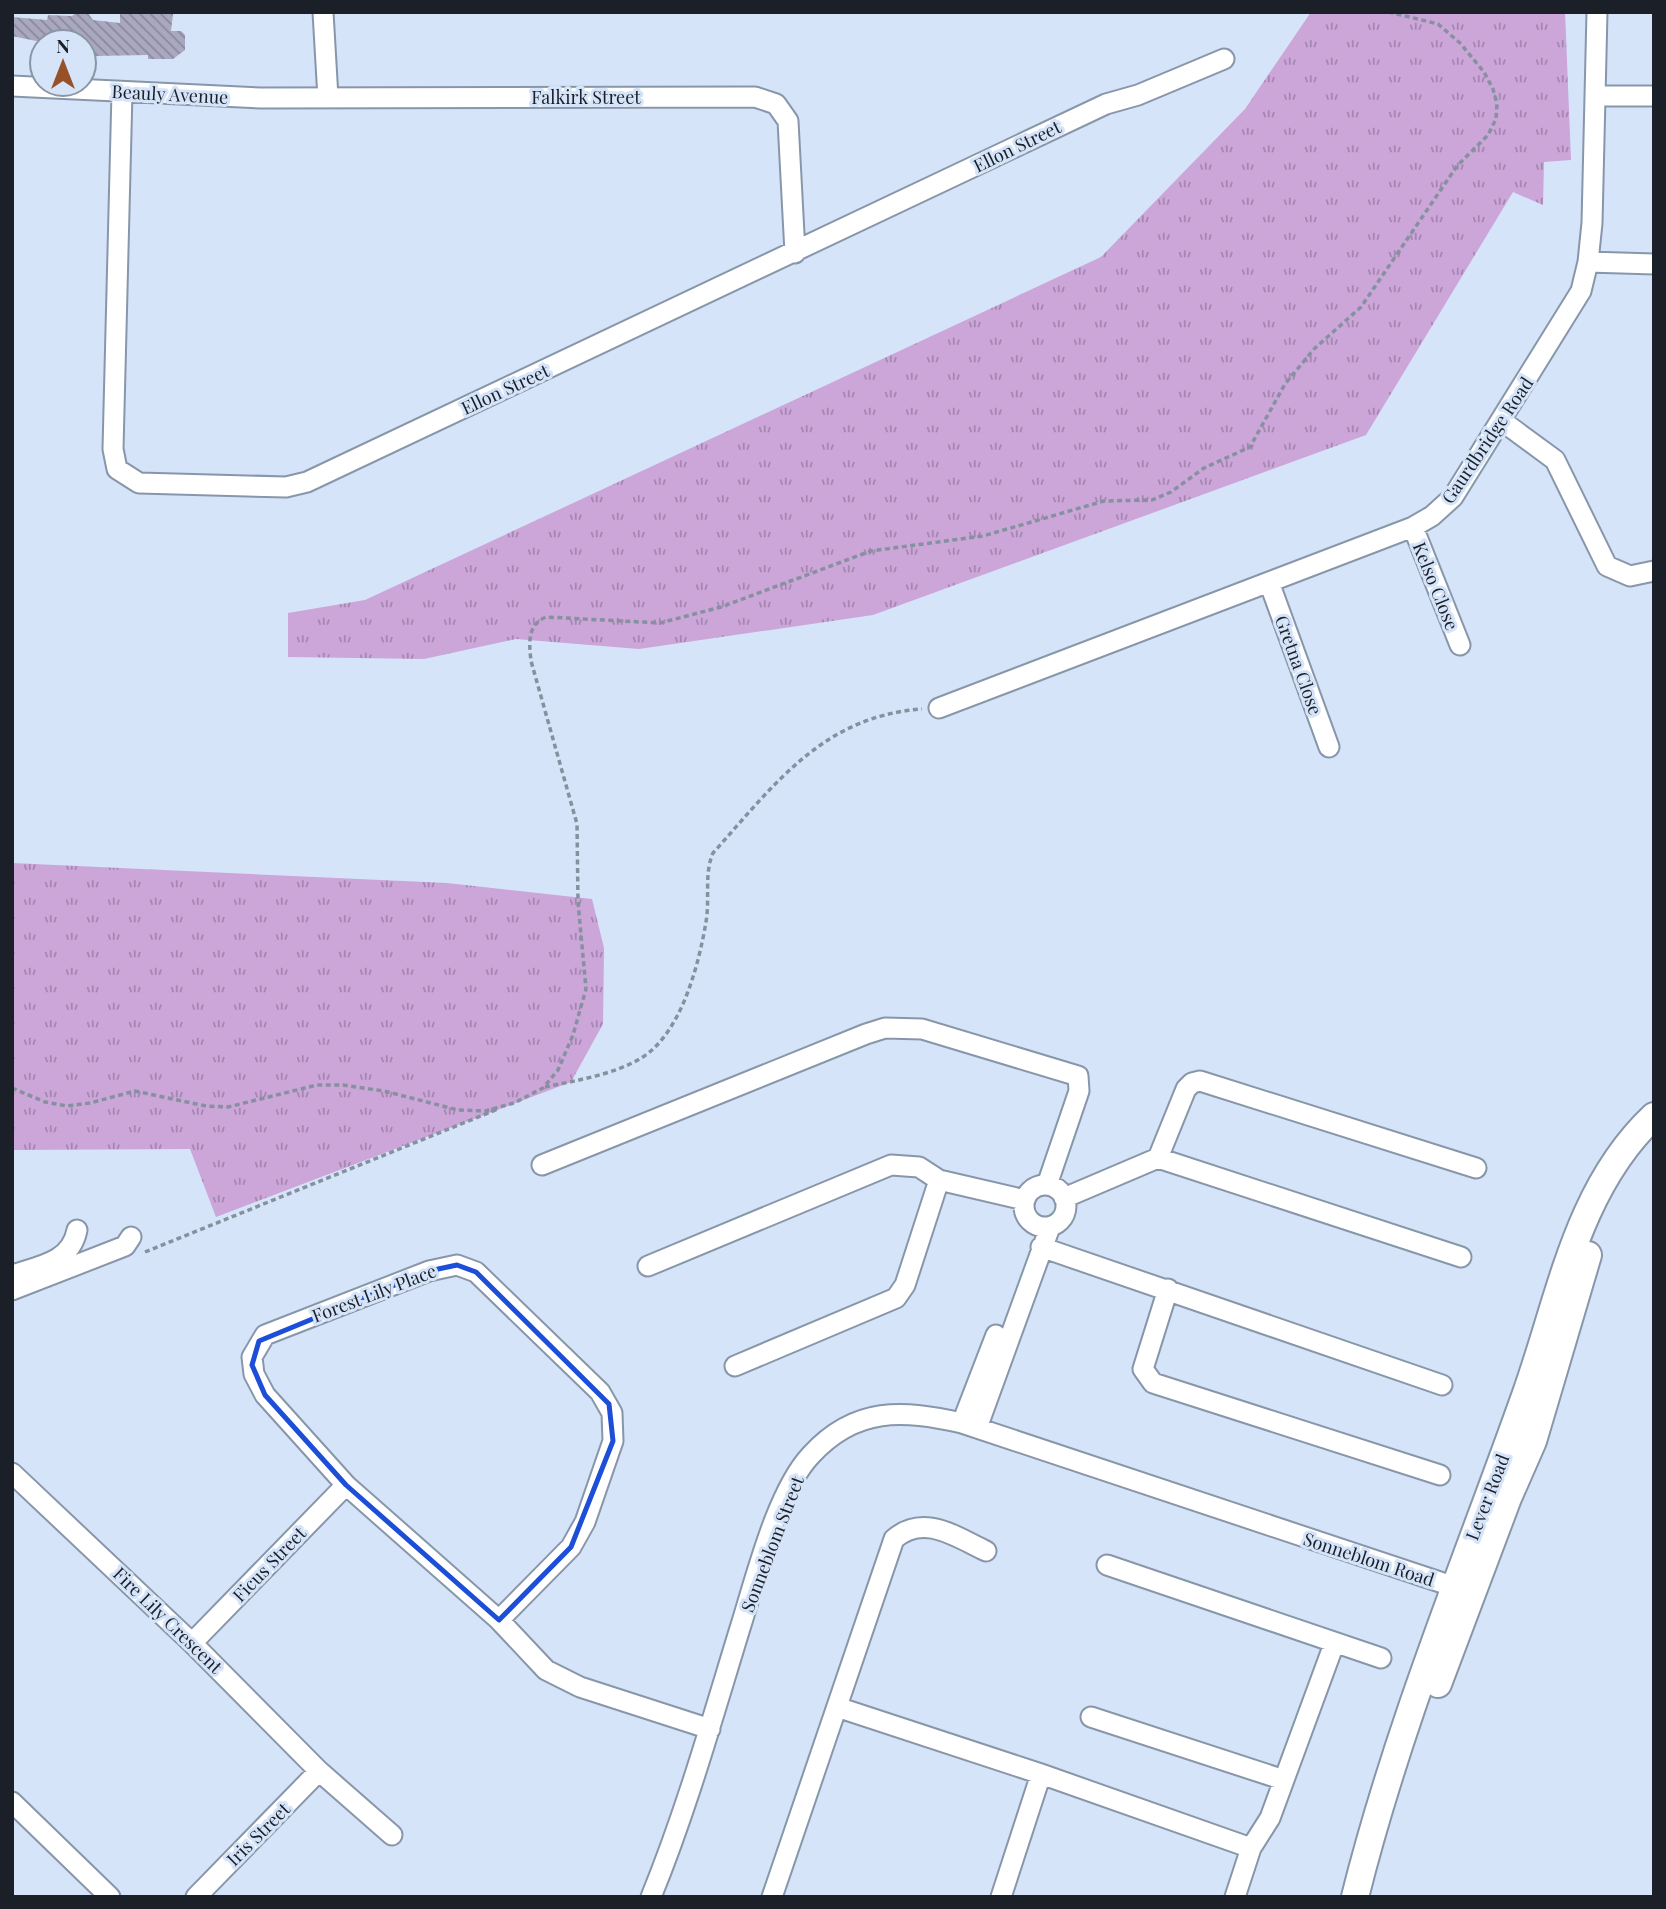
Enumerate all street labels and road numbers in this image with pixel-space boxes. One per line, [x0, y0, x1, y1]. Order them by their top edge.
street label: Beauly Avenue [111, 79, 229, 109]
street label: Falkirk Street [531, 85, 641, 109]
street label: Ellon Street [969, 114, 1065, 177]
street label: Ellon Street [457, 358, 553, 420]
street label: Gaurdbridge Road [1436, 372, 1539, 508]
street label: Kelso Close [1407, 538, 1465, 634]
street label: Gretna Close [1270, 612, 1328, 718]
street label: Forest Lily Place [308, 1258, 440, 1328]
street label: Lever Road [1460, 1450, 1515, 1544]
street label: Sonneblom Street [735, 1472, 809, 1615]
street label: Ficus Street [227, 1521, 311, 1607]
street label: Sonneblom Road [1300, 1527, 1438, 1592]
street label: Fire Lily Crescent [108, 1562, 228, 1679]
street label: Iris Street [221, 1797, 295, 1871]

